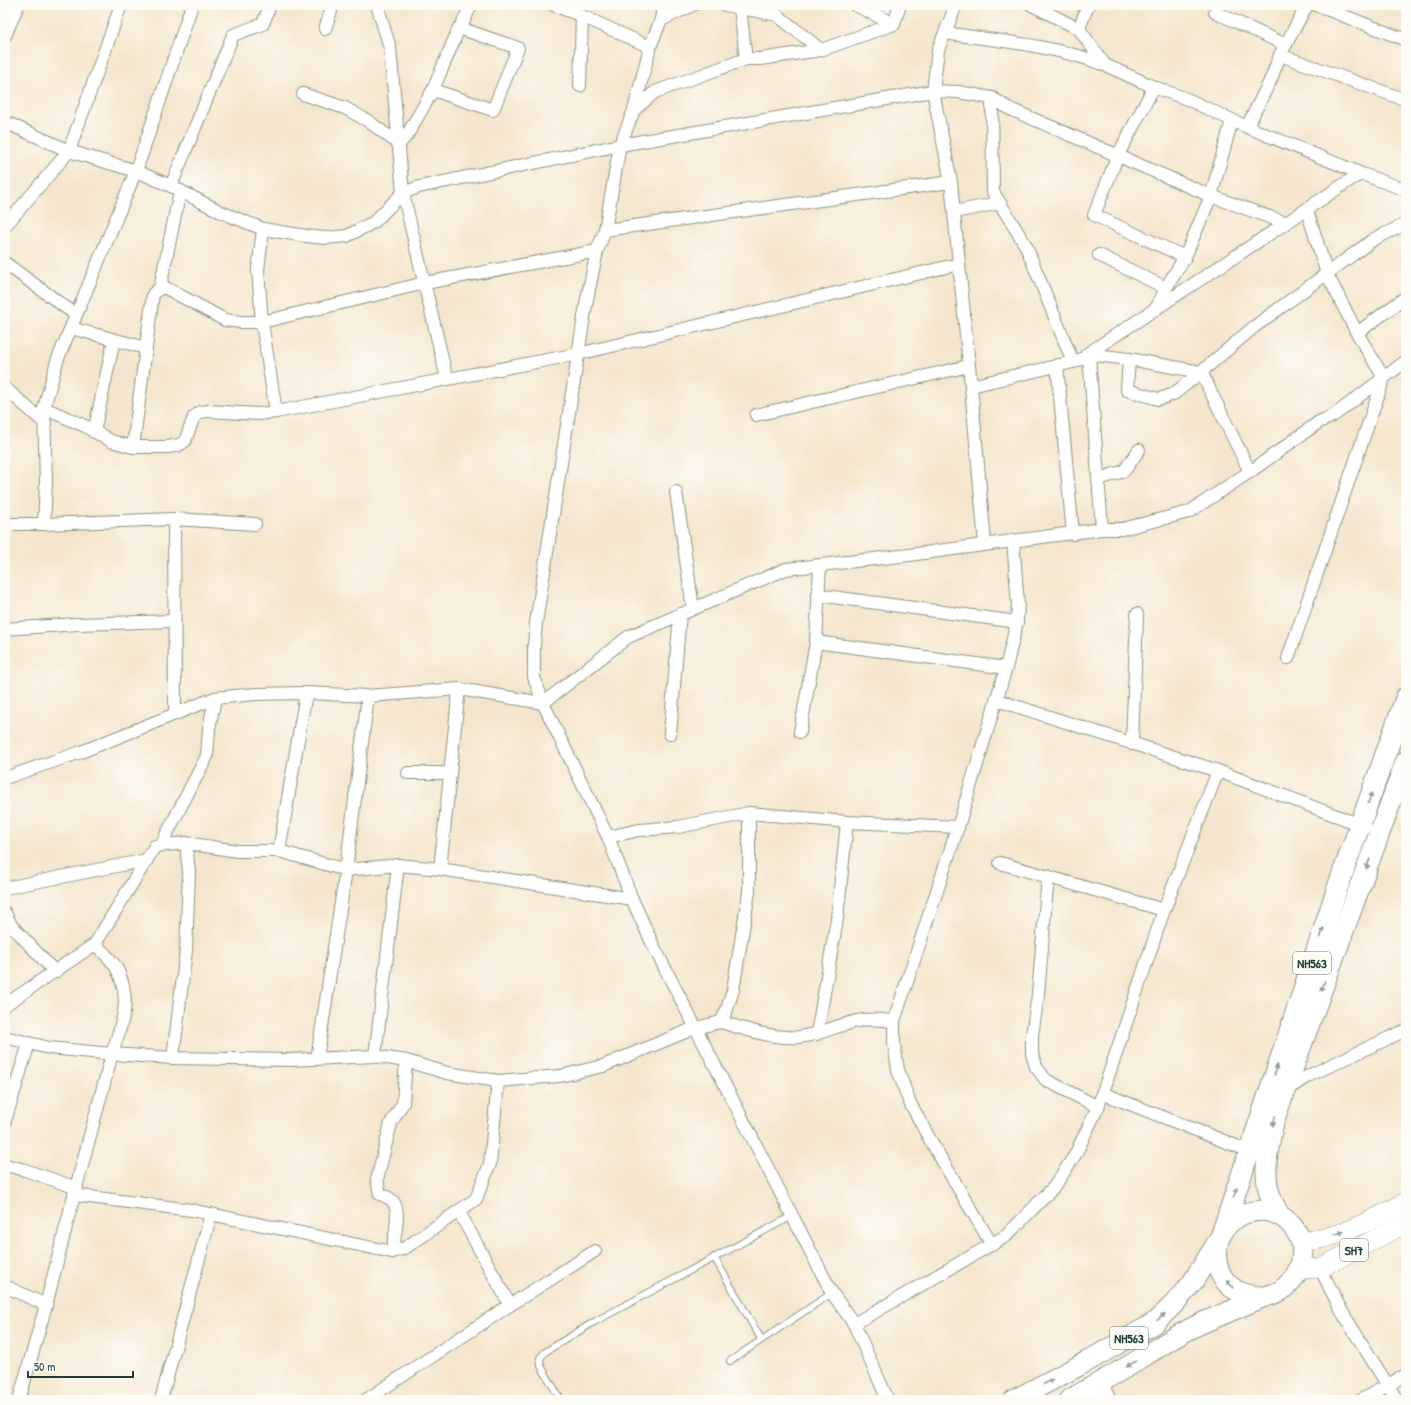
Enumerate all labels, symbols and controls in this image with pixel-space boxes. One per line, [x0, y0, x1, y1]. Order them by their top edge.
one-way arrow [1367, 791, 1373, 803]
one-way arrow [1365, 858, 1371, 870]
one-way arrow [1319, 927, 1325, 939]
road number: NH563 [1293, 952, 1331, 974]
one-way arrow [1320, 980, 1326, 992]
one-way arrow [1273, 1064, 1279, 1076]
one-way arrow [1271, 1115, 1277, 1127]
one-way arrow [1232, 1187, 1238, 1199]
one-way arrow [1333, 1230, 1345, 1236]
road number: SH7 [1340, 1239, 1368, 1261]
one-way arrow [1225, 1279, 1235, 1289]
one-way arrow [1156, 1313, 1165, 1322]
road number: NH563 [1110, 1327, 1148, 1349]
scale bar [28, 1353, 133, 1379]
text: 50 m [34, 1358, 55, 1375]
one-way arrow [1125, 1361, 1137, 1368]
one-way arrow [1043, 1379, 1054, 1385]

